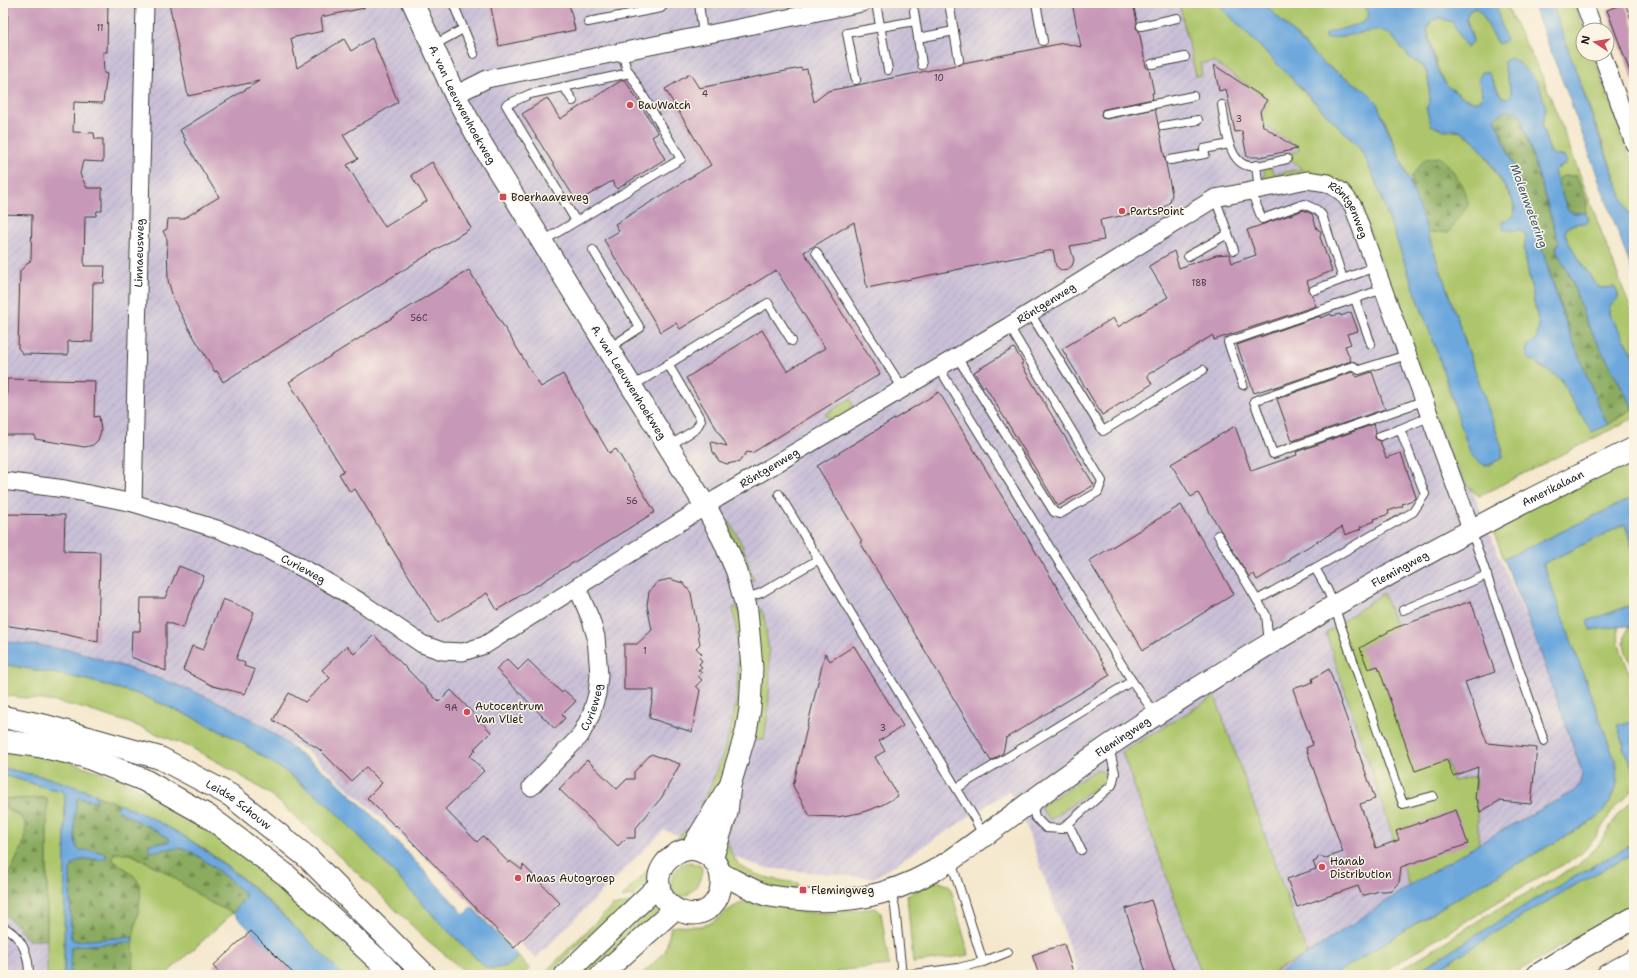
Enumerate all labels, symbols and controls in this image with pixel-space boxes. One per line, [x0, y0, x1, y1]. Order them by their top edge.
house number: 11 [96, 22, 104, 34]
north arrow [1575, 22, 1615, 62]
text: N [1577, 34, 1594, 46]
street label: A. van Leeuwenhoekweg [425, 43, 499, 167]
house number: 10 [934, 72, 944, 84]
house number: 4 [702, 88, 708, 100]
place label: BauWatch [638, 98, 691, 113]
marker: BauWatch [625, 100, 635, 110]
house number: 3 [1236, 113, 1242, 125]
water label: Molenwetering [1506, 162, 1552, 250]
street label: Röntgenweg [1325, 178, 1371, 241]
place label: Boerhaaveweg [511, 190, 589, 205]
marker: Boerhaaveweg [498, 192, 508, 202]
place label: PartsPoint [1130, 204, 1184, 219]
marker: PartsPoint [1117, 206, 1127, 216]
street label: Linnaeusweg [131, 218, 148, 288]
house number: 18B [1191, 277, 1207, 289]
street label: Röntgenweg [1014, 279, 1079, 327]
house number: 56C [410, 312, 428, 324]
street label: A. van Leeuwenhoekweg [587, 322, 670, 443]
street label: Röntgenweg [737, 445, 802, 492]
street label: Amerikalaan [1519, 467, 1587, 510]
house number: 56 [626, 495, 638, 507]
street label: Flemingweg [1369, 547, 1431, 591]
street label: Curieweg [278, 551, 328, 588]
house number: 1 [643, 645, 647, 657]
street label: Curieweg [577, 683, 606, 734]
place label: Autocentrum Van Vliet [475, 699, 544, 727]
house number: 9A [445, 702, 458, 714]
marker: Autocentrum Van Vliet [462, 707, 472, 717]
street label: Flemingweg [1093, 713, 1154, 761]
house number: 3 [880, 722, 886, 734]
street label: Leidse Schouw [203, 777, 275, 834]
place label: Hanab Distribution [1330, 854, 1392, 882]
marker: Hanab Distribution [1317, 862, 1327, 872]
place label: Maas Autogroep [526, 871, 615, 886]
marker: Maas Autogroep [513, 873, 523, 883]
place label: Flemingweg [811, 883, 874, 898]
marker: Flemingweg [798, 885, 808, 895]

